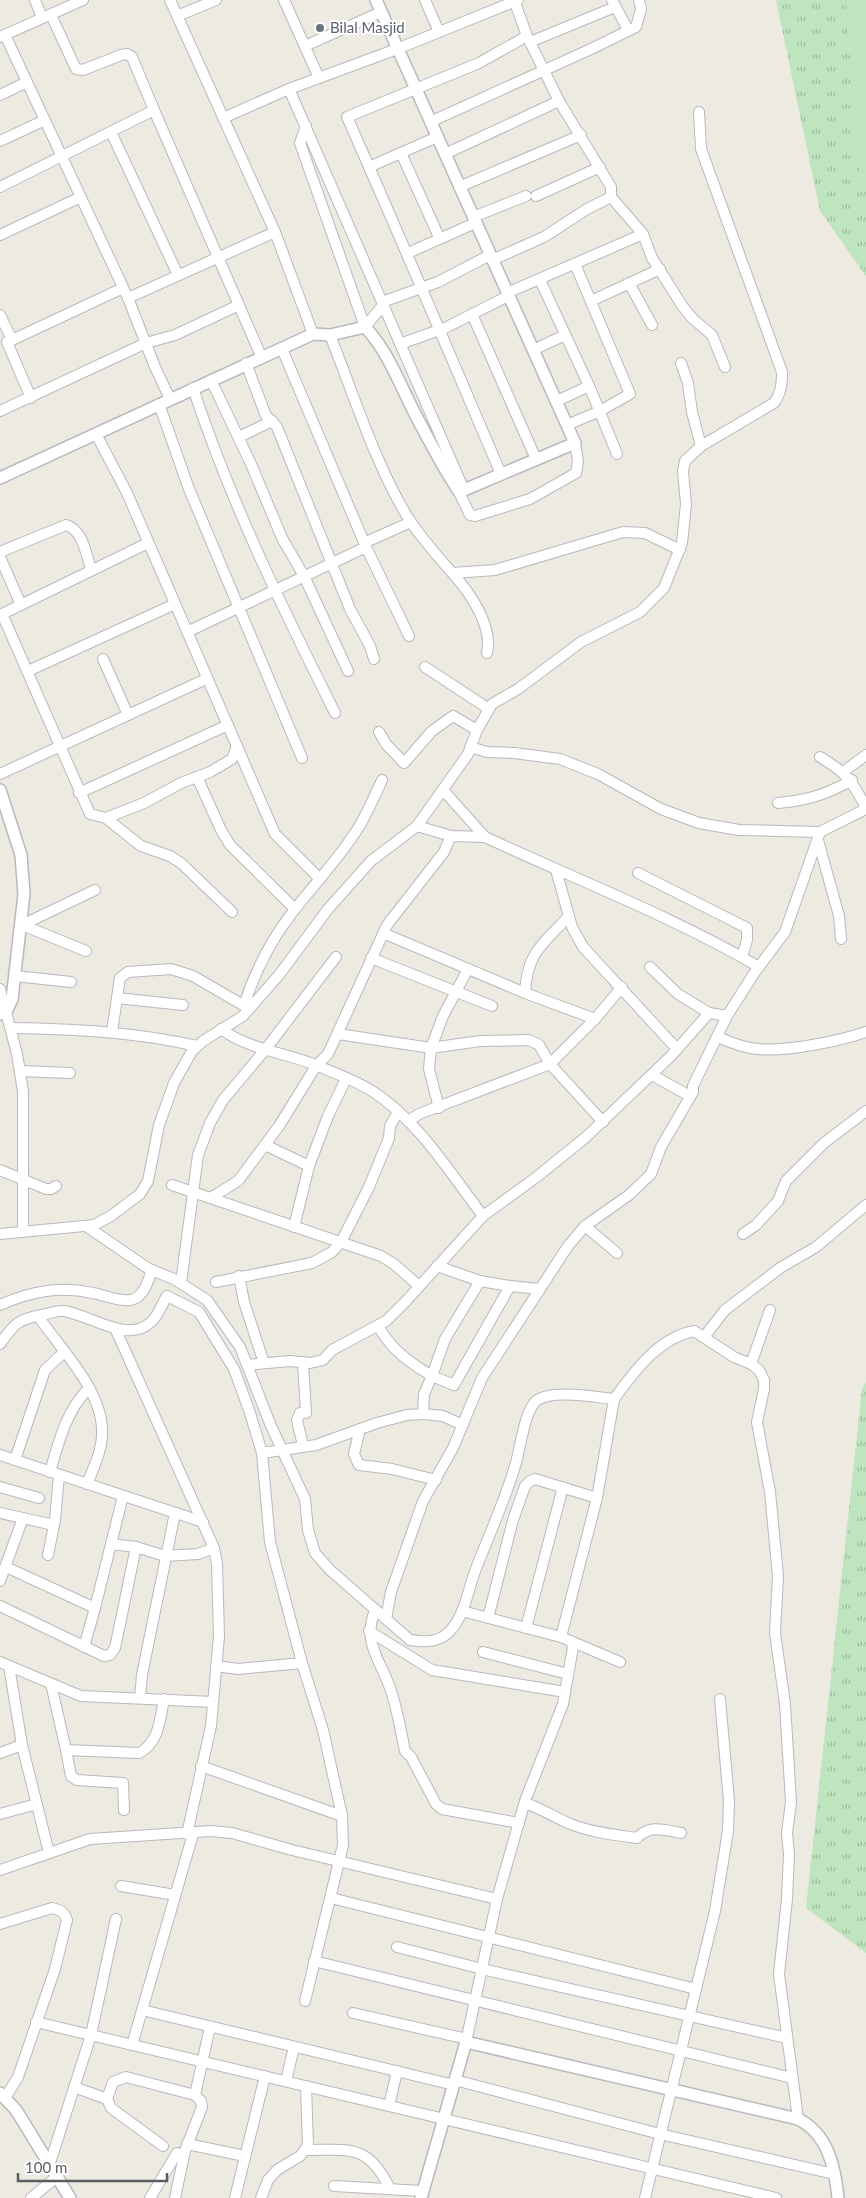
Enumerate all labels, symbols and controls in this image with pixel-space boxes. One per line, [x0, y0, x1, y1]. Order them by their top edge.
place label: Bilal Masjid [330, 18, 405, 36]
marker: Bilal Masjid [314, 22, 326, 34]
scale bar [18, 2150, 166, 2182]
text: 100 m [25, 2158, 67, 2176]

